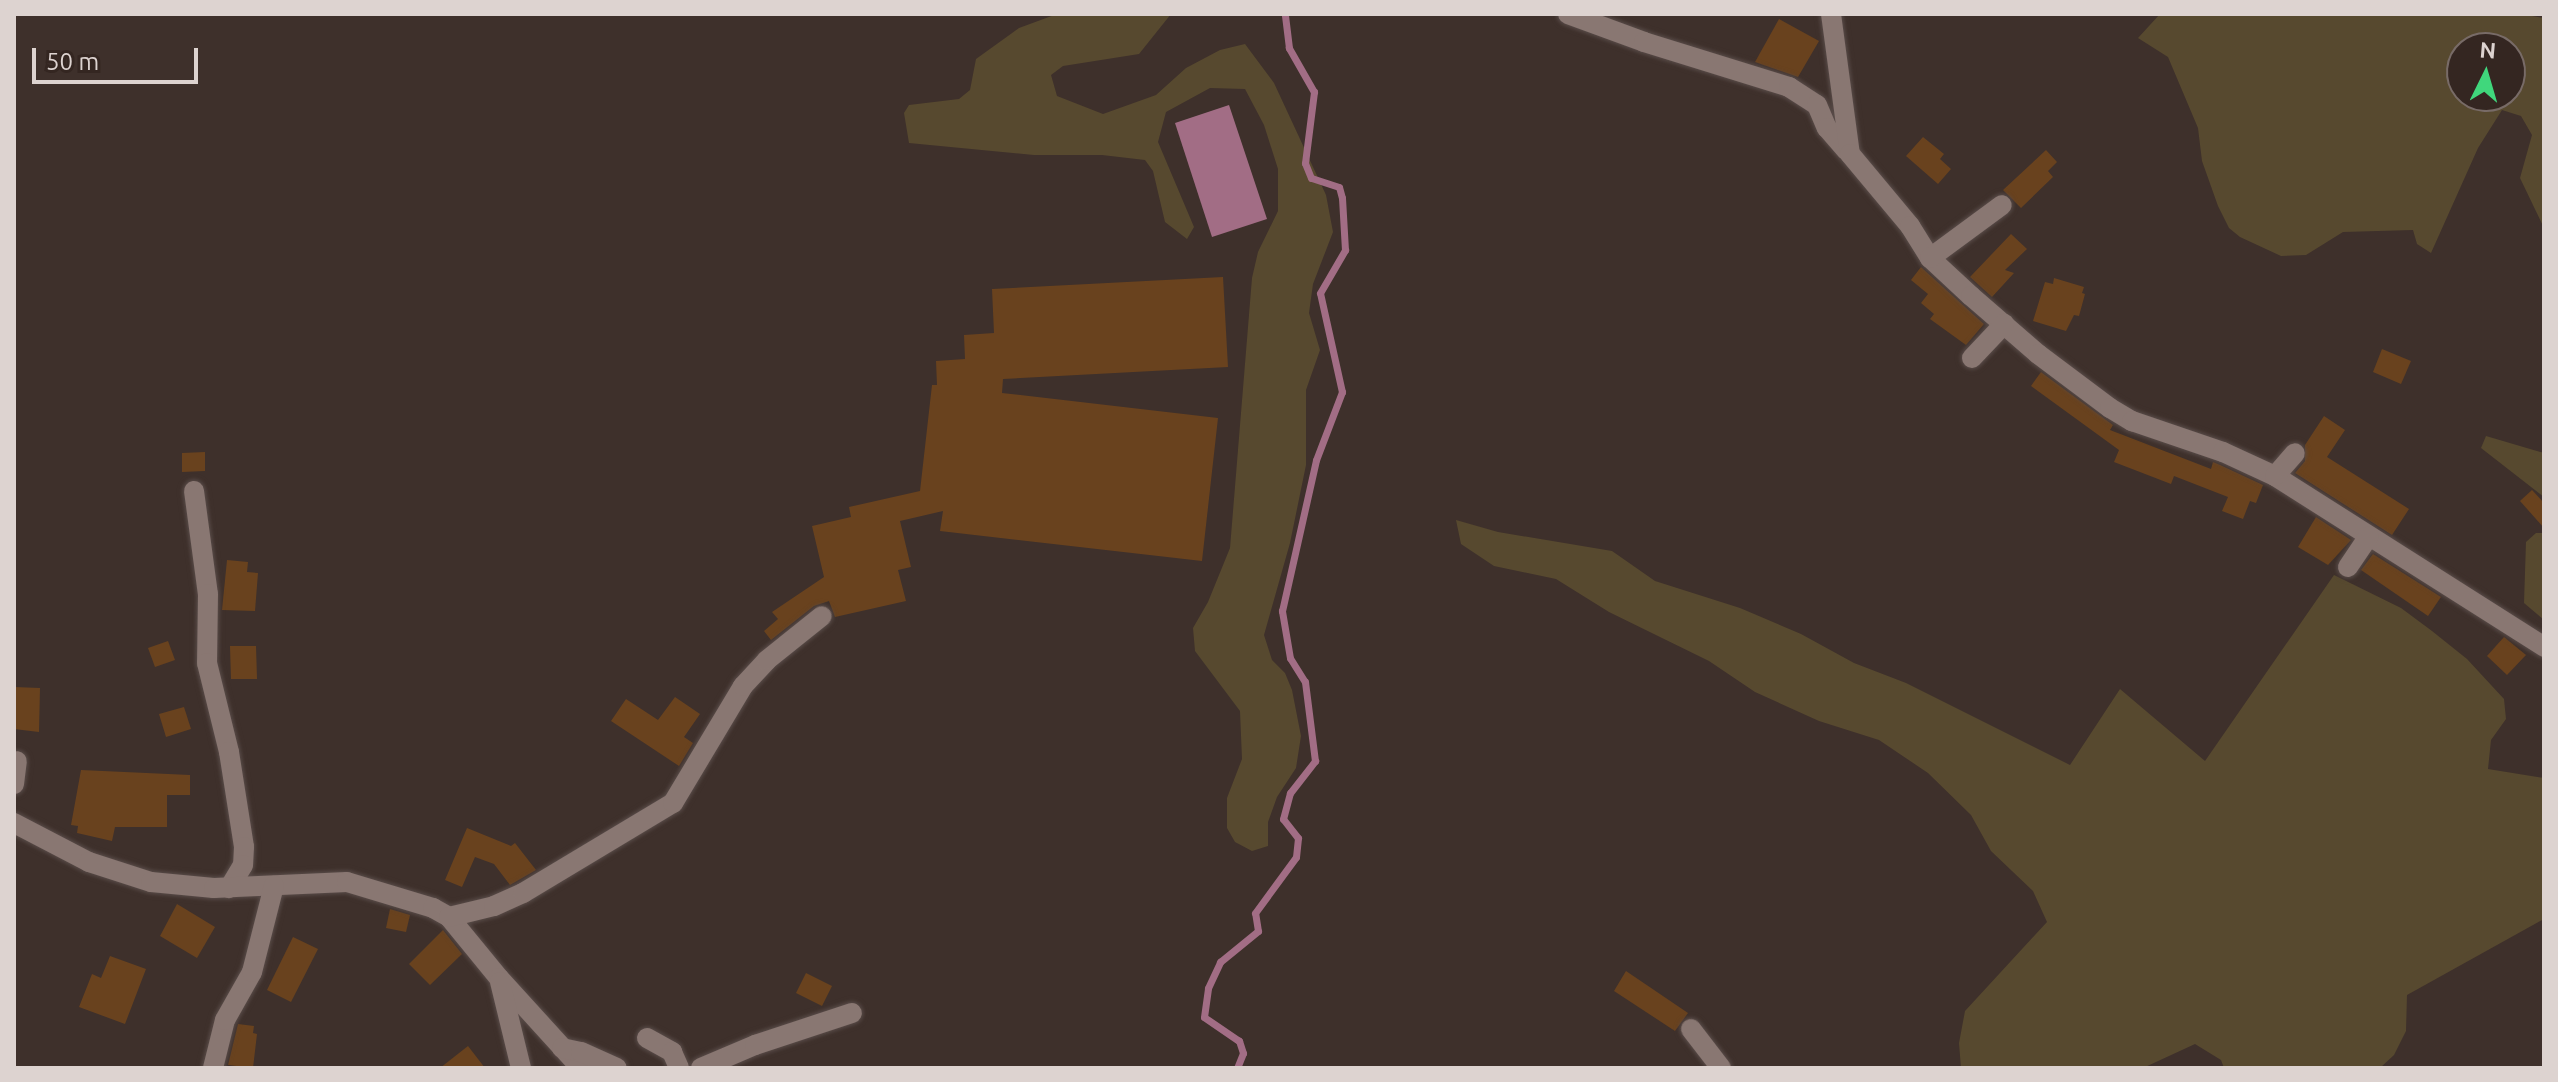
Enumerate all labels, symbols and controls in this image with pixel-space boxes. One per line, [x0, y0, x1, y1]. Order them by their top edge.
scale bar [36, 32, 202, 82]
north arrow [2446, 32, 2526, 112]
text: N [2479, 36, 2497, 63]
text: 50 m [46, 48, 99, 75]

